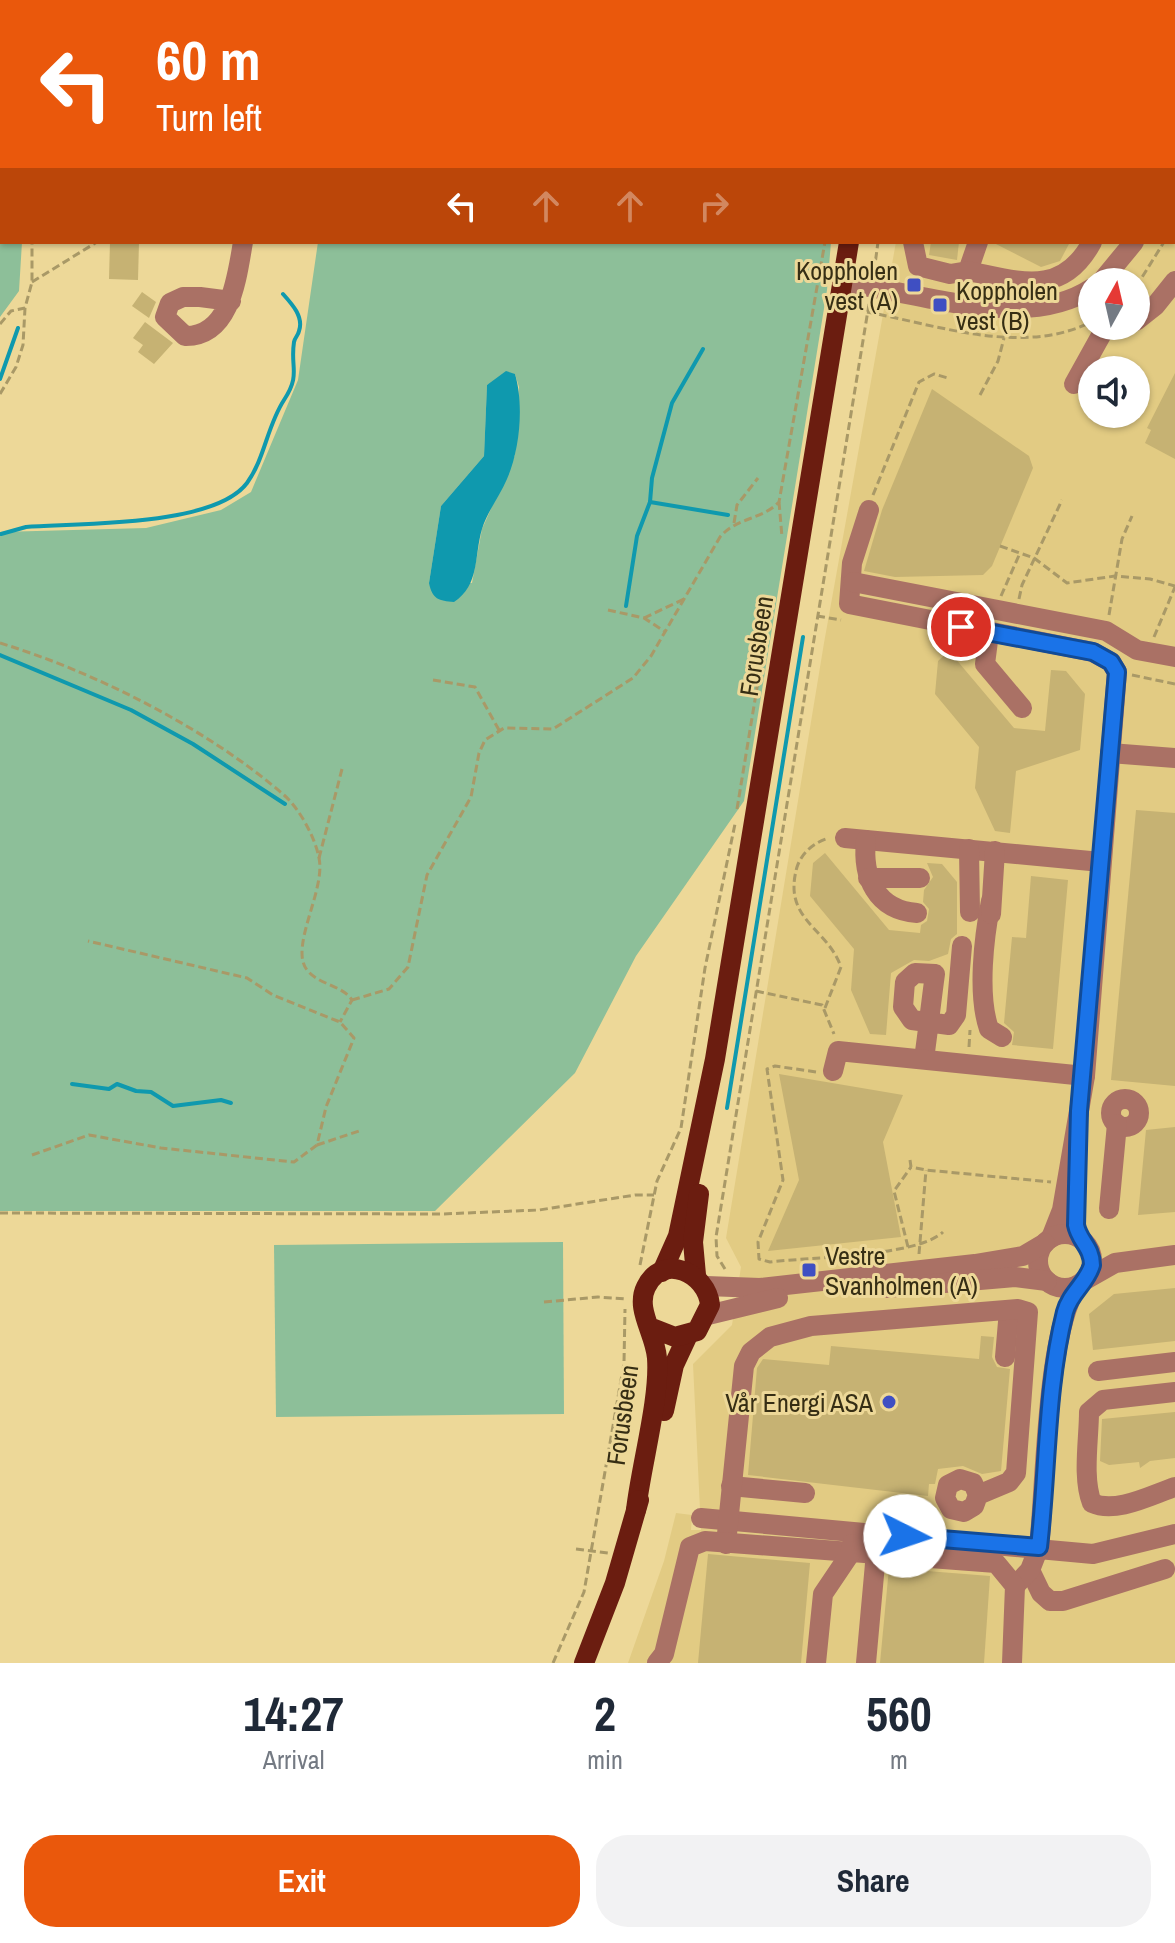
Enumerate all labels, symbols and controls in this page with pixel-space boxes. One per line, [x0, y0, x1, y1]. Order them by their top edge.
text: 60 m [156, 22, 261, 97]
icon: left [24, 32, 128, 136]
text: Turn left [156, 94, 262, 142]
icon: left [440, 184, 484, 228]
icon: ahead [524, 184, 568, 228]
icon: ahead [608, 184, 652, 228]
icon: right [692, 184, 736, 228]
place label: Koppholen vest (A) [796, 253, 898, 318]
north arrow [1078, 268, 1150, 340]
map controls [1078, 268, 1150, 428]
place label: Koppholen vest (B) [956, 273, 1058, 338]
marker: Koppholen vest (A) [905, 276, 923, 294]
marker: Koppholen vest (B) [931, 296, 949, 314]
button: sound [1078, 356, 1150, 428]
street label: Forusbeen [731, 593, 781, 699]
pin [927, 593, 995, 661]
icon: arrive [939, 605, 983, 649]
place label: Vestre Svanholmen (A) [825, 1238, 978, 1303]
marker: Vestre Svanholmen (A) [800, 1261, 818, 1279]
street label: Forusbeen [598, 1363, 646, 1467]
place label: Vår Energi ASA [725, 1385, 874, 1420]
marker: Vår Energi ASA [880, 1393, 898, 1411]
position arrow [863, 1494, 947, 1578]
text: 14:27 [243, 1681, 344, 1746]
text: 2 [594, 1681, 616, 1746]
text: 560 [866, 1681, 932, 1746]
text: Arrival [263, 1742, 324, 1777]
text: min [587, 1742, 623, 1777]
text: m [890, 1742, 908, 1777]
button: Exit [24, 1835, 580, 1927]
button: Share [596, 1835, 1151, 1927]

